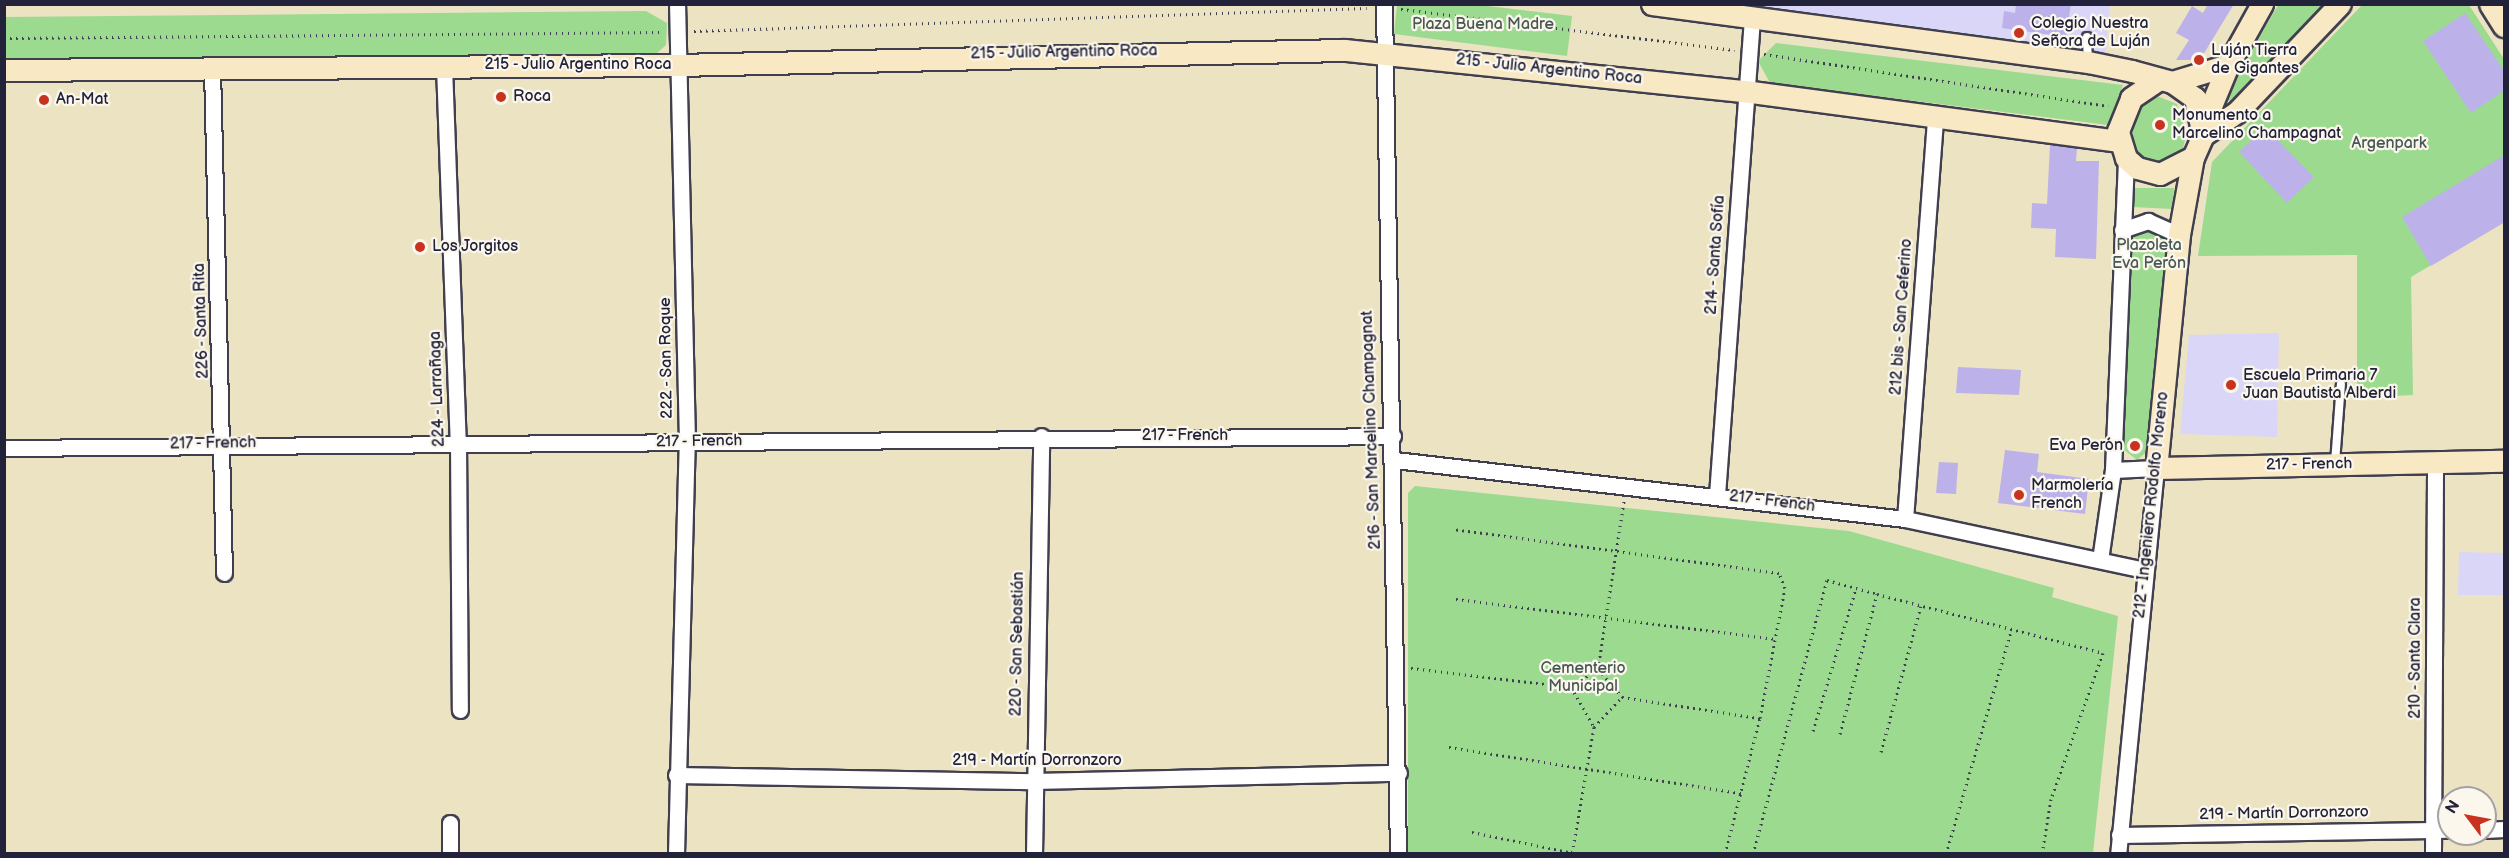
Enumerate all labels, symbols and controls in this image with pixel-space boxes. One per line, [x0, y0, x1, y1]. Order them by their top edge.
place label: Colegio Nuestra Señora de Luján [2031, 14, 2150, 52]
park label: Plaza Buena Madre [1412, 15, 1554, 35]
marker: Colegio Nuestra Señora de Luján [2012, 26, 2026, 40]
place label: Luján Tierra de Gigantes [2211, 41, 2299, 79]
street label: 215 - Julio Argentino Roca [969, 42, 1159, 64]
street label: 215 - Julio Argentino Roca [1454, 51, 1644, 89]
marker: Luján Tierra de Gigantes [2192, 53, 2206, 67]
street label: 215 - Julio Argentino Roca [483, 55, 673, 75]
place label: Roca [513, 87, 551, 107]
place label: An-Mat [56, 90, 108, 110]
marker: Roca [494, 90, 508, 104]
marker: An-Mat [37, 93, 51, 107]
place label: Monumento a Marcelino Champagnat [2172, 106, 2341, 144]
marker: Monumento a Marcelino Champagnat [2153, 118, 2167, 132]
park label: Argenpark [2352, 134, 2426, 154]
street label: 214 - Santa Sofía [1702, 194, 1730, 316]
park label: Plazoleta Eva Perón [2112, 236, 2186, 274]
place label: Los Jorgitos [432, 237, 519, 257]
street label: 212 bis - San Ceferino [1887, 237, 1917, 397]
marker: Los Jorgitos [413, 240, 427, 254]
street label: 226 - Santa Rita [190, 262, 214, 380]
street label: 222 - San Roque [656, 296, 678, 420]
street label: 216 - San Marcelino Champagnat [1358, 309, 1386, 551]
street label: 224 - Larrañaga [426, 330, 450, 448]
place label: Escuela Primaria 7 Juan Bautista Alberdi [2243, 366, 2396, 404]
marker: Escuela Primaria 7 Juan Bautista Alberdi [2224, 378, 2238, 392]
street label: 212 - Ingeniero Rodolfo Moreno [2130, 390, 2174, 620]
street label: 217 - French [1141, 426, 1229, 446]
street label: 217 - French [655, 432, 743, 452]
street label: 217 - French [169, 434, 257, 454]
place label: Eva Perón [2049, 436, 2123, 456]
marker: Eva Perón [2128, 439, 2142, 453]
street label: 217 - French [2265, 455, 2353, 475]
place label: Marmolería French [2031, 476, 2114, 514]
street label: 217 - French [1727, 487, 1817, 517]
marker: Marmolería French [2012, 488, 2026, 502]
street label: 220 - San Sebastián [1007, 570, 1029, 718]
street label: 210 - Santa Clara [2406, 596, 2426, 720]
park label: Cementerio Municipal [1540, 659, 1626, 697]
street label: 219 - Martín Dorronzoro [952, 751, 1122, 771]
north arrow [2437, 786, 2497, 846]
text: N [2442, 797, 2464, 817]
street label: 219 - Martín Dorronzoro [2198, 803, 2370, 825]

